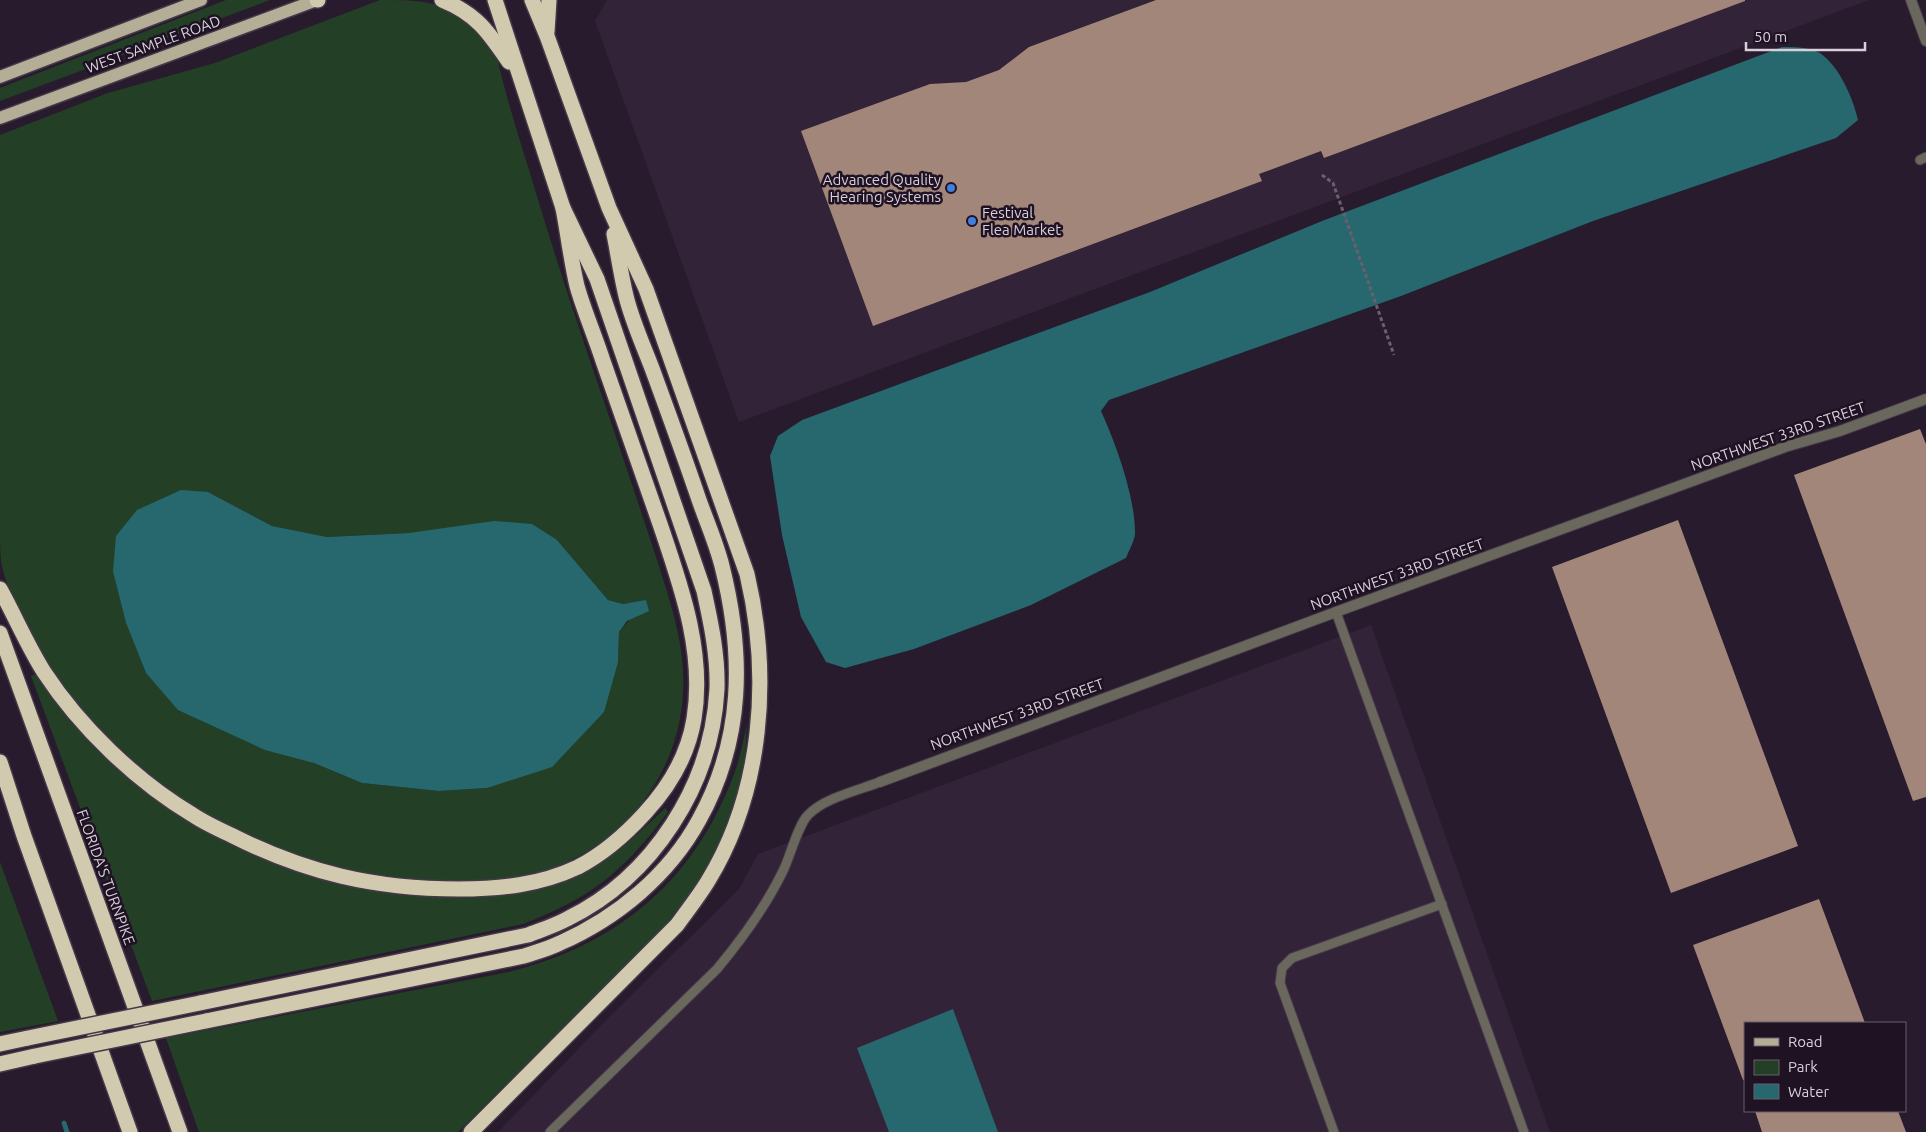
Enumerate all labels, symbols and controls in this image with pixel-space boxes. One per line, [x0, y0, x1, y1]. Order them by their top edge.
street label: WEST SAMPLE ROAD [83, 12, 223, 76]
scale bar [1746, 20, 1865, 52]
text: 50 m [1754, 28, 1787, 45]
place label: Advanced Quality Hearing Systems [823, 171, 941, 205]
marker: Advanced Quality Hearing Systems [945, 182, 957, 194]
place label: Festival Flea Market [982, 204, 1061, 238]
marker: Festival Flea Market [966, 215, 978, 227]
street label: NORTHWEST 33RD STREET [1689, 398, 1868, 474]
street label: NORTHWEST 33RD STREET [1308, 534, 1487, 613]
street label: NORTHWEST 33RD STREET [928, 674, 1107, 753]
street label: FLORIDA'S TURNPIKE [74, 807, 138, 947]
legend [1744, 1022, 1906, 1112]
text: Road [1788, 1033, 1823, 1050]
text: Park [1788, 1058, 1818, 1075]
text: Water [1788, 1083, 1829, 1100]

